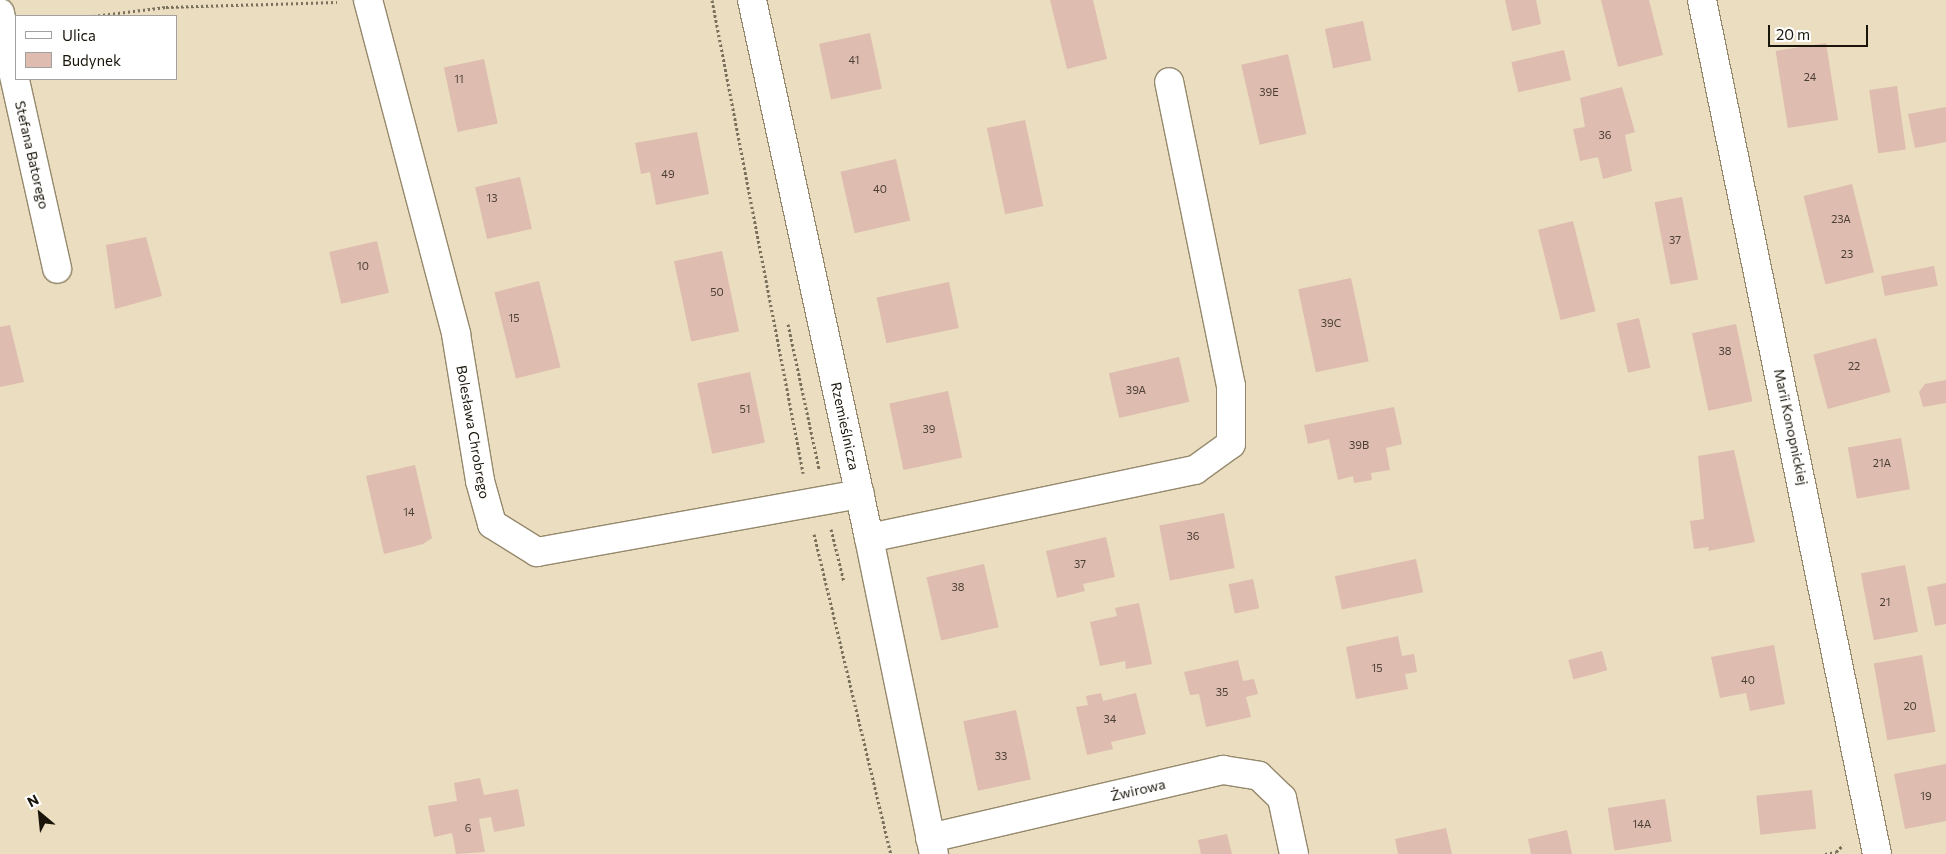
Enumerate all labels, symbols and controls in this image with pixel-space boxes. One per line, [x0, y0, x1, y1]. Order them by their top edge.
legend [15, 15, 178, 80]
scale bar [1771, 15, 1871, 47]
text: 20 m [1776, 25, 1810, 43]
text: Ulica [62, 26, 96, 44]
text: Budynek [62, 51, 121, 69]
house number: 41 [849, 53, 859, 67]
house number: 24 [1804, 70, 1816, 84]
house number: 11 [454, 72, 464, 86]
house number: 39E [1259, 85, 1279, 99]
street label: Stefana Batorego [11, 99, 53, 211]
house number: 36 [1599, 128, 1611, 142]
house number: 49 [661, 167, 675, 181]
house number: 40 [873, 182, 887, 196]
house number: 13 [487, 191, 497, 205]
house number: 23A [1831, 212, 1851, 226]
house number: 37 [1669, 233, 1681, 247]
house number: 23 [1841, 247, 1853, 261]
house number: 10 [357, 259, 369, 273]
house number: 50 [710, 285, 724, 299]
house number: 15 [508, 311, 520, 325]
house number: 39C [1321, 316, 1341, 330]
house number: 38 [1719, 344, 1731, 358]
house number: 22 [1848, 359, 1860, 373]
street label: Bolesława Chrobrego [453, 364, 493, 500]
street label: Marii Konopnickiej [1770, 367, 1812, 487]
street label: Rzemieślnicza [827, 380, 863, 472]
house number: 39A [1126, 383, 1146, 397]
house number: 51 [739, 402, 751, 416]
house number: 39 [923, 422, 935, 436]
house number: 39B [1349, 438, 1369, 452]
house number: 21A [1873, 456, 1891, 470]
house number: 14 [403, 505, 415, 519]
house number: 36 [1187, 529, 1199, 543]
house number: 37 [1074, 557, 1086, 571]
house number: 38 [952, 580, 964, 594]
house number: 21 [1880, 595, 1890, 609]
house number: 15 [1371, 661, 1383, 675]
house number: 40 [1741, 673, 1755, 687]
house number: 35 [1216, 685, 1228, 699]
house number: 20 [1903, 699, 1917, 713]
house number: 34 [1104, 712, 1116, 726]
house number: 33 [995, 749, 1007, 763]
street label: Żwirowa [1109, 776, 1167, 804]
north arrow [15, 789, 65, 839]
house number: 19 [1920, 789, 1932, 803]
text: N [24, 790, 41, 810]
house number: 14A [1633, 817, 1651, 831]
house number: 6 [465, 821, 471, 835]

